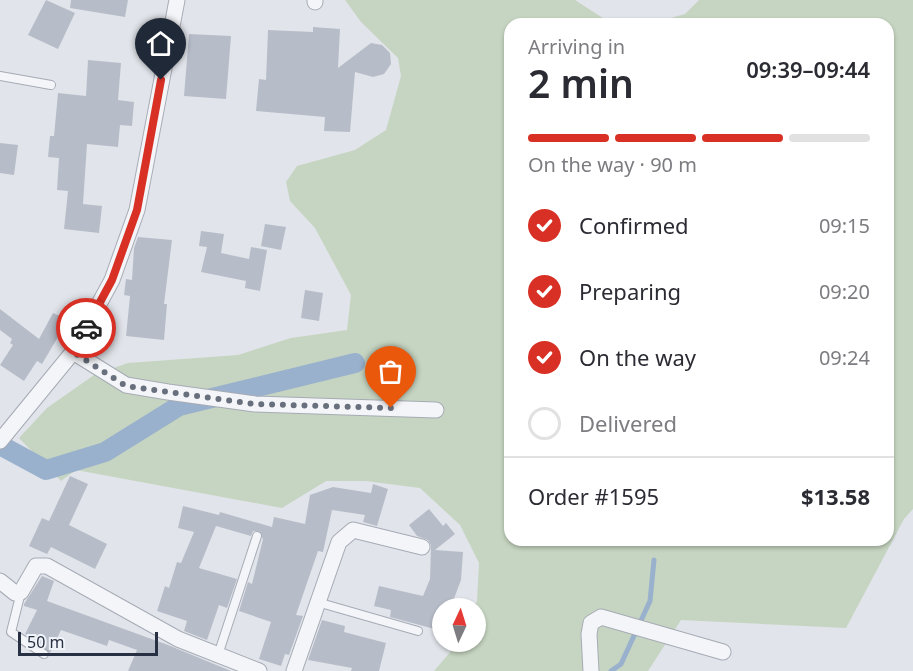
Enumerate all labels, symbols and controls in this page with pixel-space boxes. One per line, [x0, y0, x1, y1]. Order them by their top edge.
pin [135, 18, 186, 80]
icon: home [144, 27, 177, 60]
text: Arriving in [528, 33, 625, 60]
text: 09:39–09:44 [746, 54, 870, 84]
text: 2 min [528, 56, 634, 109]
text: On the way · 90 m [528, 151, 697, 178]
icon: check [528, 209, 561, 242]
text: Confirmed [579, 210, 689, 240]
text: 09:15 [819, 212, 870, 239]
icon: check [528, 275, 561, 308]
text: Preparing [579, 276, 681, 306]
text: 09:20 [819, 278, 870, 305]
courier [56, 298, 116, 358]
icon: car [70, 312, 103, 345]
icon: check [528, 341, 561, 374]
text: On the way [579, 342, 696, 372]
text: 09:24 [819, 344, 870, 371]
pin [365, 346, 416, 408]
icon: bag [374, 355, 407, 388]
text: Delivered [579, 408, 677, 438]
text: Order #1595 [528, 481, 659, 511]
text: $13.58 [801, 481, 870, 511]
north arrow [432, 598, 486, 652]
map controls [432, 598, 486, 652]
scale bar [18, 629, 158, 656]
text: 50 m [27, 631, 64, 653]

